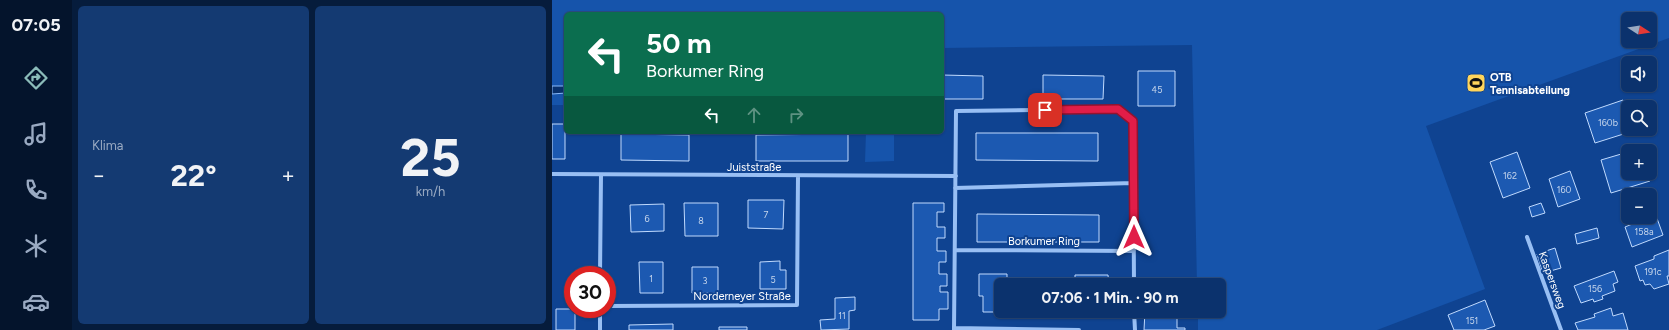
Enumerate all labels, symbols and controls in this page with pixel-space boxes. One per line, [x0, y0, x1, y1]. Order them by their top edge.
north arrow [1621, 12, 1657, 48]
map controls [1621, 12, 1657, 224]
text: 07:05 [11, 14, 61, 36]
text: 50 m [646, 26, 712, 60]
icon: left [580, 28, 632, 80]
button: sound [1621, 56, 1657, 92]
text: Borkumer Ring [646, 60, 764, 82]
icon: directions [22, 64, 50, 92]
place label: OTB Tennisabteilung [1490, 71, 1570, 97]
sports icon: OTB Tennisabteilung [1465, 72, 1487, 94]
house number: 45 [1152, 84, 1162, 95]
pin [1028, 93, 1062, 127]
icon: arrive [1034, 99, 1056, 121]
button: search [1621, 100, 1657, 136]
icon: left [701, 104, 723, 126]
icon: ahead [743, 104, 765, 126]
icon: right [785, 104, 807, 126]
house number: 160b [1598, 117, 1618, 128]
icon: music [22, 120, 50, 148]
text: 25 [400, 127, 461, 189]
text: Klima [92, 138, 124, 153]
button: + [1621, 144, 1657, 180]
text: 22° [170, 157, 217, 194]
street label: Juiststraße [727, 161, 781, 174]
text: − [92, 162, 106, 189]
text: + [281, 162, 295, 189]
house number: 162 [1503, 170, 1517, 181]
icon: phone [22, 176, 50, 204]
text: km/h [416, 184, 445, 199]
house number: 160 [1557, 184, 1572, 195]
button: − [1621, 188, 1657, 224]
house number: 7 [764, 209, 769, 220]
house number: 6 [644, 213, 650, 224]
house number: 8 [698, 215, 704, 226]
position arrow [1113, 216, 1155, 258]
house number: 158a [1634, 226, 1654, 237]
icon: climate [22, 232, 50, 260]
street label: Borkumer Ring [1008, 235, 1080, 248]
street label: Kaspersweg [1536, 250, 1568, 310]
speed limit sign: 30 [564, 266, 616, 318]
house number: 191c [1644, 266, 1662, 277]
house number: 1 [649, 273, 653, 284]
house number: 5 [770, 274, 776, 285]
house number: 3 [703, 275, 708, 286]
house number: 156 [1588, 283, 1602, 294]
icon: car [22, 288, 50, 316]
text: 07:06 · 1 Min. · 90 m [1041, 289, 1179, 307]
street label: Norderneyer Straße [693, 290, 791, 303]
house number: 11 [838, 310, 846, 321]
house number: 151 [1466, 315, 1478, 326]

